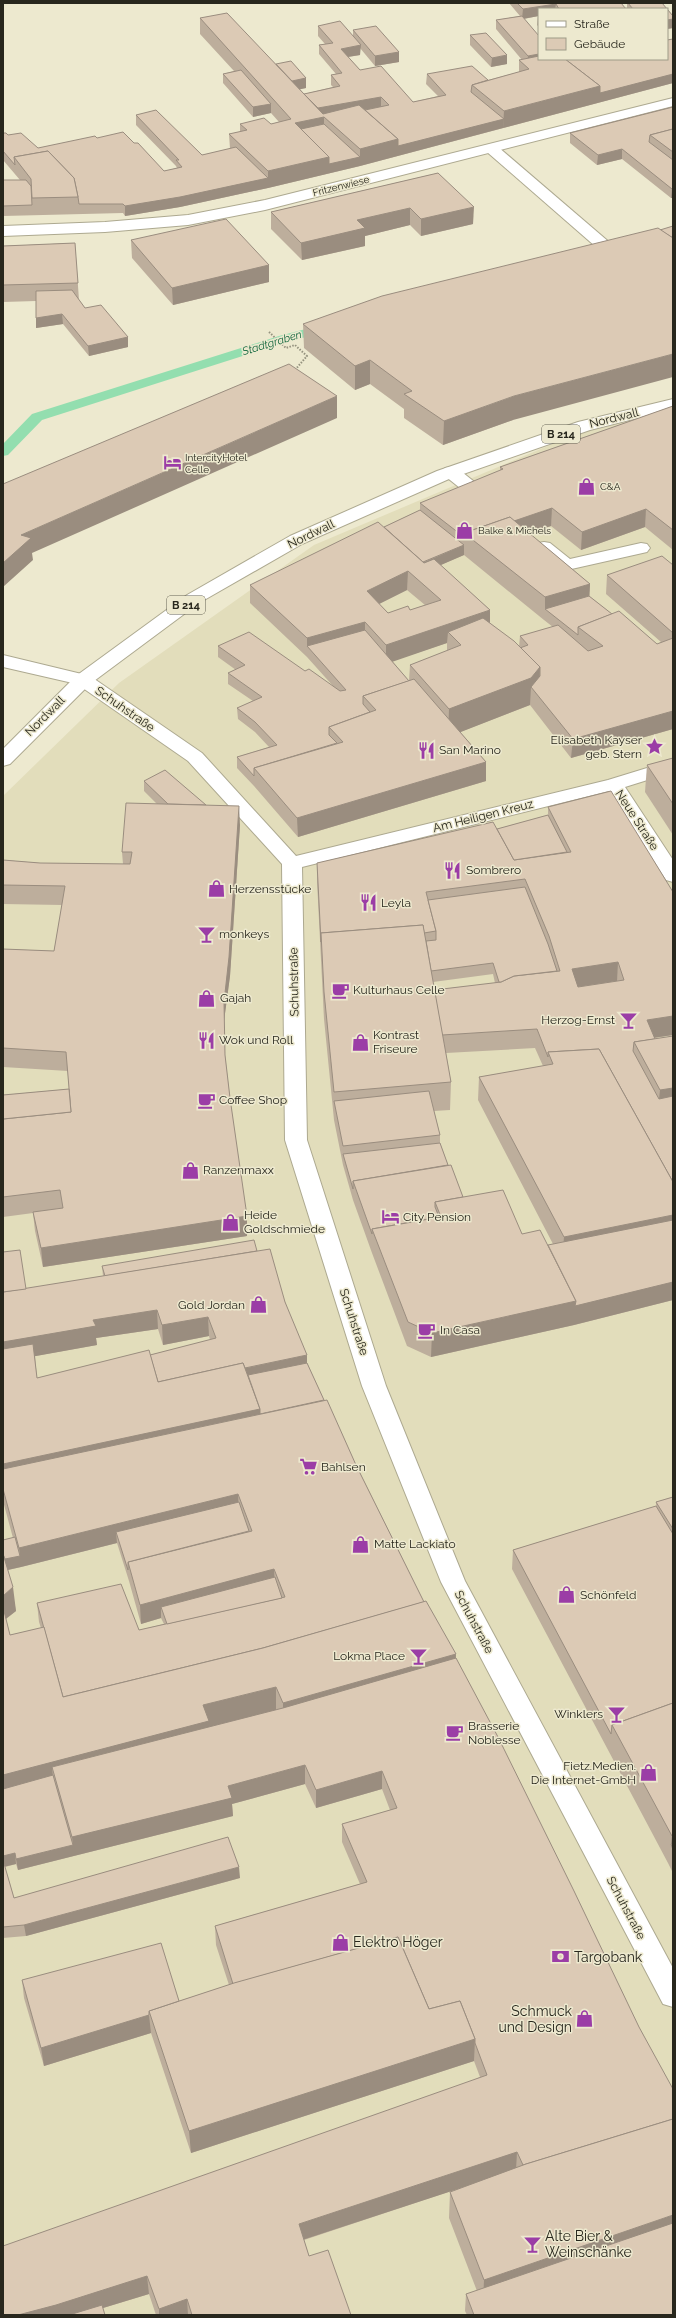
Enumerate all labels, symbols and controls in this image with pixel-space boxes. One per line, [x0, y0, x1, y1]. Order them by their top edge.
legend [538, 8, 668, 60]
text: Straße [574, 17, 610, 31]
text: Gebäude [574, 37, 625, 51]
street label: Fritzenwiese [312, 174, 371, 198]
water label: Stadtgraben [240, 328, 303, 359]
street label: Nordwall [588, 405, 641, 431]
road number: B 214 [542, 425, 580, 443]
place label: IntercityHotel Celle [185, 452, 247, 475]
hotel icon: IntercityHotel Celle [162, 453, 182, 473]
shop icon: C&A [577, 476, 597, 496]
place label: C&A [600, 481, 621, 492]
street label: Nordwall [285, 516, 337, 551]
shop icon: Balke & Michels [455, 520, 475, 540]
place label: Balke & Michels [478, 525, 551, 536]
road number: B 214 [167, 596, 205, 614]
street label: Schuhstraße [93, 683, 157, 735]
street label: Nordwall [22, 693, 68, 739]
place label: Elisabeth Kayser geb. Stern [551, 733, 643, 761]
place icon: Elisabeth Kayser geb. Stern [645, 737, 665, 757]
restaurant icon: San Marino [416, 740, 436, 760]
place label: San Marino [439, 743, 501, 757]
street label: Neue Straße [612, 787, 662, 853]
street label: Am Heiligen Kreuz [431, 797, 535, 835]
restaurant icon: Sombrero [443, 860, 463, 880]
place label: Sombrero [466, 863, 521, 877]
shop icon: Herzensstücke [206, 879, 226, 899]
place label: Herzensstücke [229, 882, 311, 896]
restaurant icon: Leyla [358, 893, 378, 913]
place label: Leyla [381, 896, 411, 910]
bar icon: monkeys [196, 924, 216, 944]
place label: monkeys [219, 927, 269, 941]
street label: Schuhstraße [286, 947, 302, 1017]
cafe icon: Kulturhaus Celle [330, 980, 350, 1000]
place label: Kulturhaus Celle [353, 983, 445, 997]
shop icon: Gajah [197, 988, 217, 1008]
place label: Gajah [220, 991, 251, 1005]
bar icon: Herzog-Ernst [618, 1010, 638, 1030]
place label: Herzog-Ernst [541, 1013, 615, 1027]
place label: Kontrast Friseure [373, 1028, 419, 1056]
restaurant icon: Wok und Roll [196, 1030, 216, 1050]
shop icon: Kontrast Friseure [350, 1032, 370, 1052]
place label: Wok und Roll [219, 1033, 294, 1047]
cafe icon: Coffee Shop [196, 1090, 216, 1110]
place label: Coffee Shop [219, 1093, 287, 1107]
shop icon: Ranzenmaxx [180, 1160, 200, 1180]
place label: Ranzenmaxx [203, 1163, 274, 1177]
hotel icon: City Pension [380, 1207, 400, 1227]
place label: Heide Goldschmiede [244, 1208, 325, 1236]
place label: City Pension [403, 1210, 471, 1224]
shop icon: Heide Goldschmiede [221, 1212, 241, 1232]
street label: Schuhstraße [337, 1287, 371, 1357]
shop icon: Gold Jordan [248, 1295, 268, 1315]
place label: Gold Jordan [178, 1298, 245, 1312]
cafe icon: In Casa [417, 1320, 437, 1340]
place label: In Casa [440, 1323, 480, 1337]
supermarket icon: Bahlsen [298, 1457, 318, 1477]
place label: Bahlsen [321, 1460, 366, 1474]
shop icon: Matte Lackiato [351, 1534, 371, 1554]
place label: Matte Lackiato [374, 1537, 456, 1551]
shop icon: Schönfeld [557, 1585, 577, 1605]
street label: Schuhstraße [452, 1588, 496, 1656]
place label: Schönfeld [580, 1588, 636, 1602]
bar icon: Lokma Place [408, 1646, 428, 1666]
place label: Lokma Place [333, 1649, 405, 1663]
bar icon: Winklers [606, 1704, 626, 1724]
place label: Winklers [554, 1707, 603, 1721]
place label: Brasserie Noblesse [468, 1719, 521, 1747]
cafe icon: Brasserie Noblesse [445, 1723, 465, 1743]
place label: Fietz.Medien. Die Internet-GmbH [531, 1759, 636, 1787]
shop icon: Fietz.Medien. Die Internet-GmbH [639, 1763, 659, 1783]
street label: Schuhstraße [604, 1874, 648, 1942]
shop icon: Elektro Höger [330, 1932, 350, 1952]
place label: Elektro Höger [353, 1934, 443, 1950]
bank icon: Targobank [551, 1947, 571, 1967]
place label: Targobank [574, 1949, 643, 1965]
place label: Schmuck und Design [498, 2003, 573, 2035]
shop icon: Schmuck und Design [575, 2009, 595, 2029]
place label: Alte Bier & Weinschänke [545, 2228, 632, 2260]
bar icon: Alte Bier & Weinschänke [522, 2234, 542, 2254]

